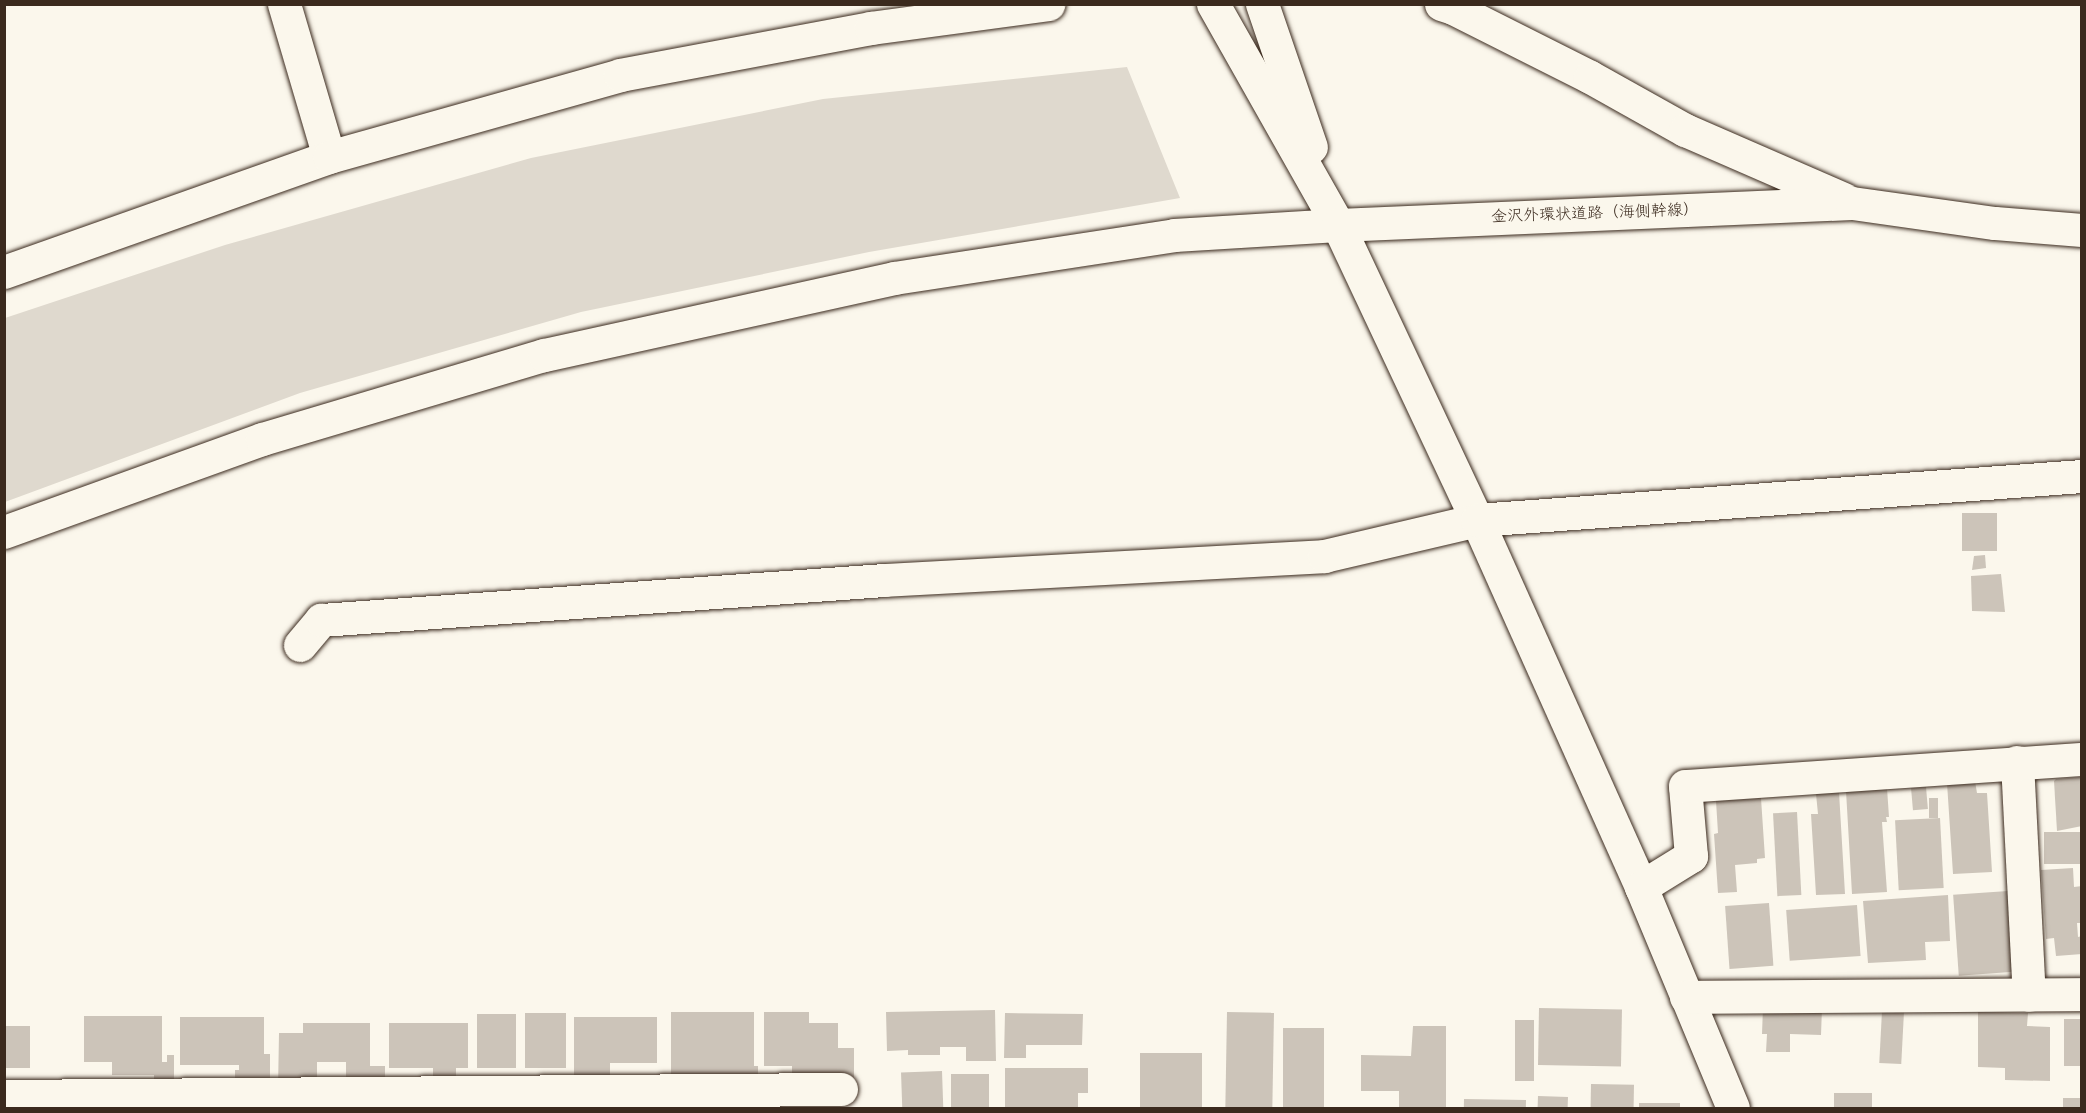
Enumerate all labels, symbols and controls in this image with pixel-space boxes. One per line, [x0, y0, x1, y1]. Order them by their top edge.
street label: 金沢外環状道路（海側幹線） [1491, 201, 1699, 227]

